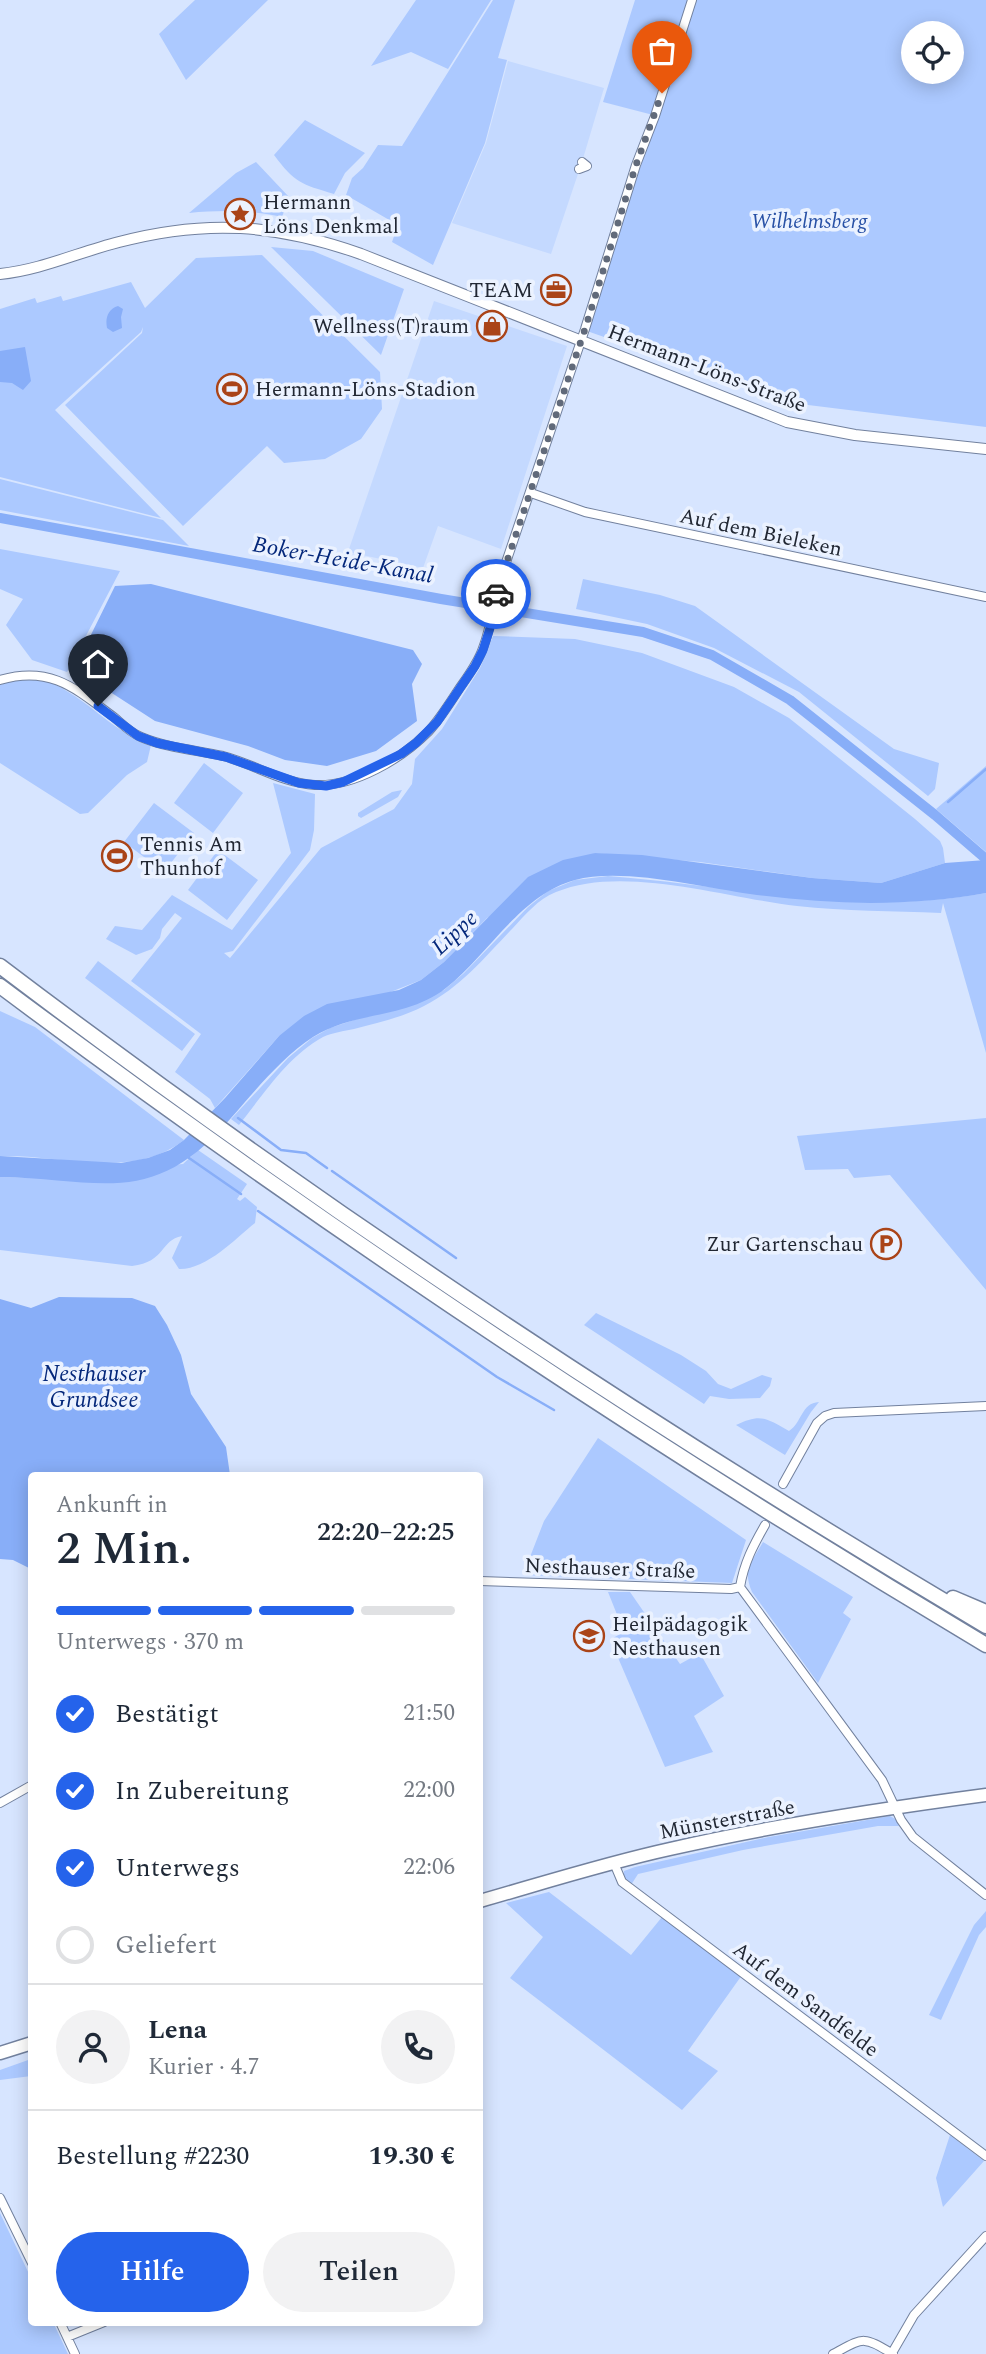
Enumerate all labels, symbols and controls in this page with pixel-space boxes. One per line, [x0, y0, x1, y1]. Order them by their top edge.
pin [632, 21, 692, 93]
map controls [901, 21, 964, 84]
button: locate [901, 21, 964, 84]
icon: bag [643, 32, 681, 70]
place label: Hermann Löns Denkmal [263, 187, 399, 243]
place icon: Hermann Löns Denkmal [223, 197, 257, 231]
park label: Wilhelmsberg [751, 206, 868, 238]
office icon: TEAM [539, 273, 573, 307]
place label: TEAM [469, 275, 533, 307]
shop icon: Wellness(T)raum [475, 309, 509, 343]
place label: Wellness(T)raum [313, 311, 469, 343]
street label: Hermann-Löns-Straße [603, 316, 811, 422]
sports icon: Hermann-Löns-Stadion [215, 372, 249, 406]
place label: Hermann-Löns-Stadion [255, 374, 476, 406]
street label: Auf dem Bieleken [677, 500, 845, 566]
water label: Boker-Heide-Kanal [250, 527, 436, 594]
courier [461, 559, 531, 629]
icon: car [477, 575, 515, 613]
pin [68, 634, 128, 706]
icon: home [79, 645, 117, 683]
place label: Tennis Am Thunhof [140, 829, 242, 885]
sports icon: Tennis Am Thunhof [100, 839, 134, 873]
water label: Lippe [424, 902, 486, 964]
parking icon: Zur Gartenschau [869, 1227, 903, 1261]
place label: Zur Gartenschau [706, 1229, 863, 1261]
water label: Nesthauser Grundsee [42, 1357, 147, 1418]
text: Ankunft in [56, 1488, 168, 1523]
text: 22:20–22:25 [317, 1512, 455, 1552]
text: 2 Min. [56, 1514, 192, 1584]
street label: Nesthauser Straße [524, 1550, 696, 1588]
place label: Heilpädagogik Nesthausen [612, 1609, 749, 1665]
school or university icon: Heilpädagogik Nesthausen [572, 1619, 606, 1653]
text: Unterwegs · 370 m [56, 1625, 244, 1660]
text: Bestätigt [115, 1694, 219, 1734]
icon: check [56, 1695, 94, 1733]
text: 21:50 [403, 1696, 455, 1731]
text: In Zubereitung [115, 1771, 289, 1811]
icon: check [56, 1772, 94, 1810]
text: 22:00 [403, 1773, 455, 1808]
street label: Münsterstraße [657, 1791, 798, 1849]
text: Unterwegs [115, 1848, 240, 1888]
icon: check [56, 1849, 94, 1887]
text: 22:06 [403, 1850, 455, 1885]
text: Geliefert [115, 1925, 217, 1965]
street label: Auf dem Sandfelde [725, 1934, 885, 2066]
button: person [56, 2010, 130, 2084]
text: Lena [148, 2010, 207, 2050]
button: phone [381, 2010, 455, 2084]
text: Kurier · 4.7 [148, 2050, 259, 2085]
text: Bestellung #2230 [56, 2136, 249, 2176]
text: 19.30 € [369, 2136, 455, 2176]
button: Hilfe [56, 2232, 249, 2312]
button: Teilen [263, 2232, 455, 2312]

